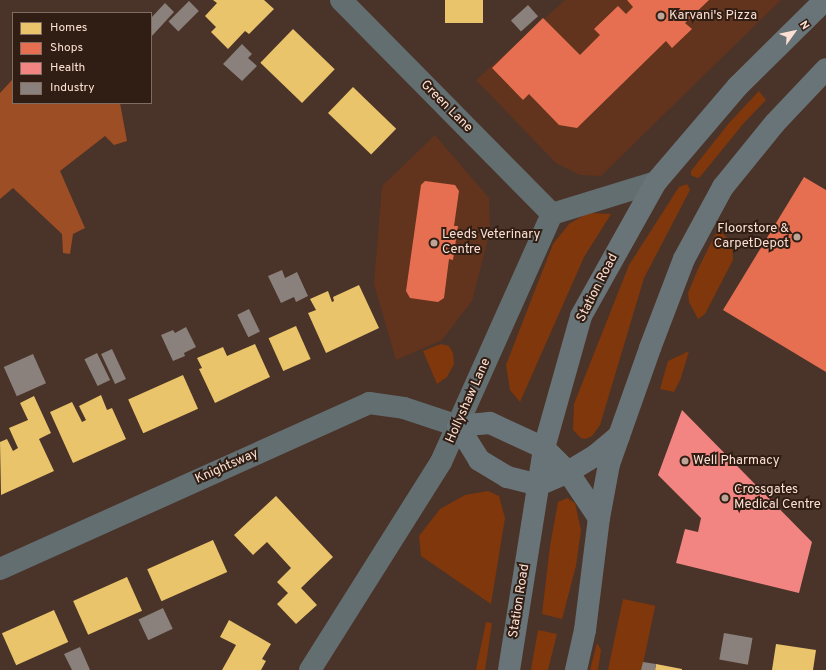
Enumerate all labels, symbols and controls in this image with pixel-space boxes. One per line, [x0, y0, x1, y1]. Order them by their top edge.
place label: Karvani's Pizza [669, 8, 757, 24]
marker: Karvani's Pizza [656, 11, 666, 21]
legend [12, 12, 152, 104]
north arrow [774, 12, 814, 52]
text: N [796, 18, 812, 33]
text: Homes [50, 20, 87, 36]
text: Shops [50, 40, 83, 56]
text: Health [50, 60, 85, 76]
street label: Green Lane [417, 78, 475, 136]
text: Industry [50, 80, 95, 96]
place label: Floorstore & CarpetDepot [714, 222, 789, 253]
place label: Leeds Veterinary Centre [442, 228, 541, 259]
marker: Floorstore & CarpetDepot [792, 232, 802, 242]
marker: Leeds Veterinary Centre [429, 238, 439, 248]
street label: Station Road [574, 251, 622, 325]
street label: Hollyshaw Lane [443, 356, 495, 446]
street label: Knightsway [193, 446, 261, 488]
place label: Well Pharmacy [693, 453, 780, 469]
marker: Well Pharmacy [680, 456, 690, 466]
place label: Crossgates Medical Centre [734, 483, 821, 514]
marker: Crossgates Medical Centre [719, 492, 731, 504]
street label: Station Road [506, 563, 534, 639]

